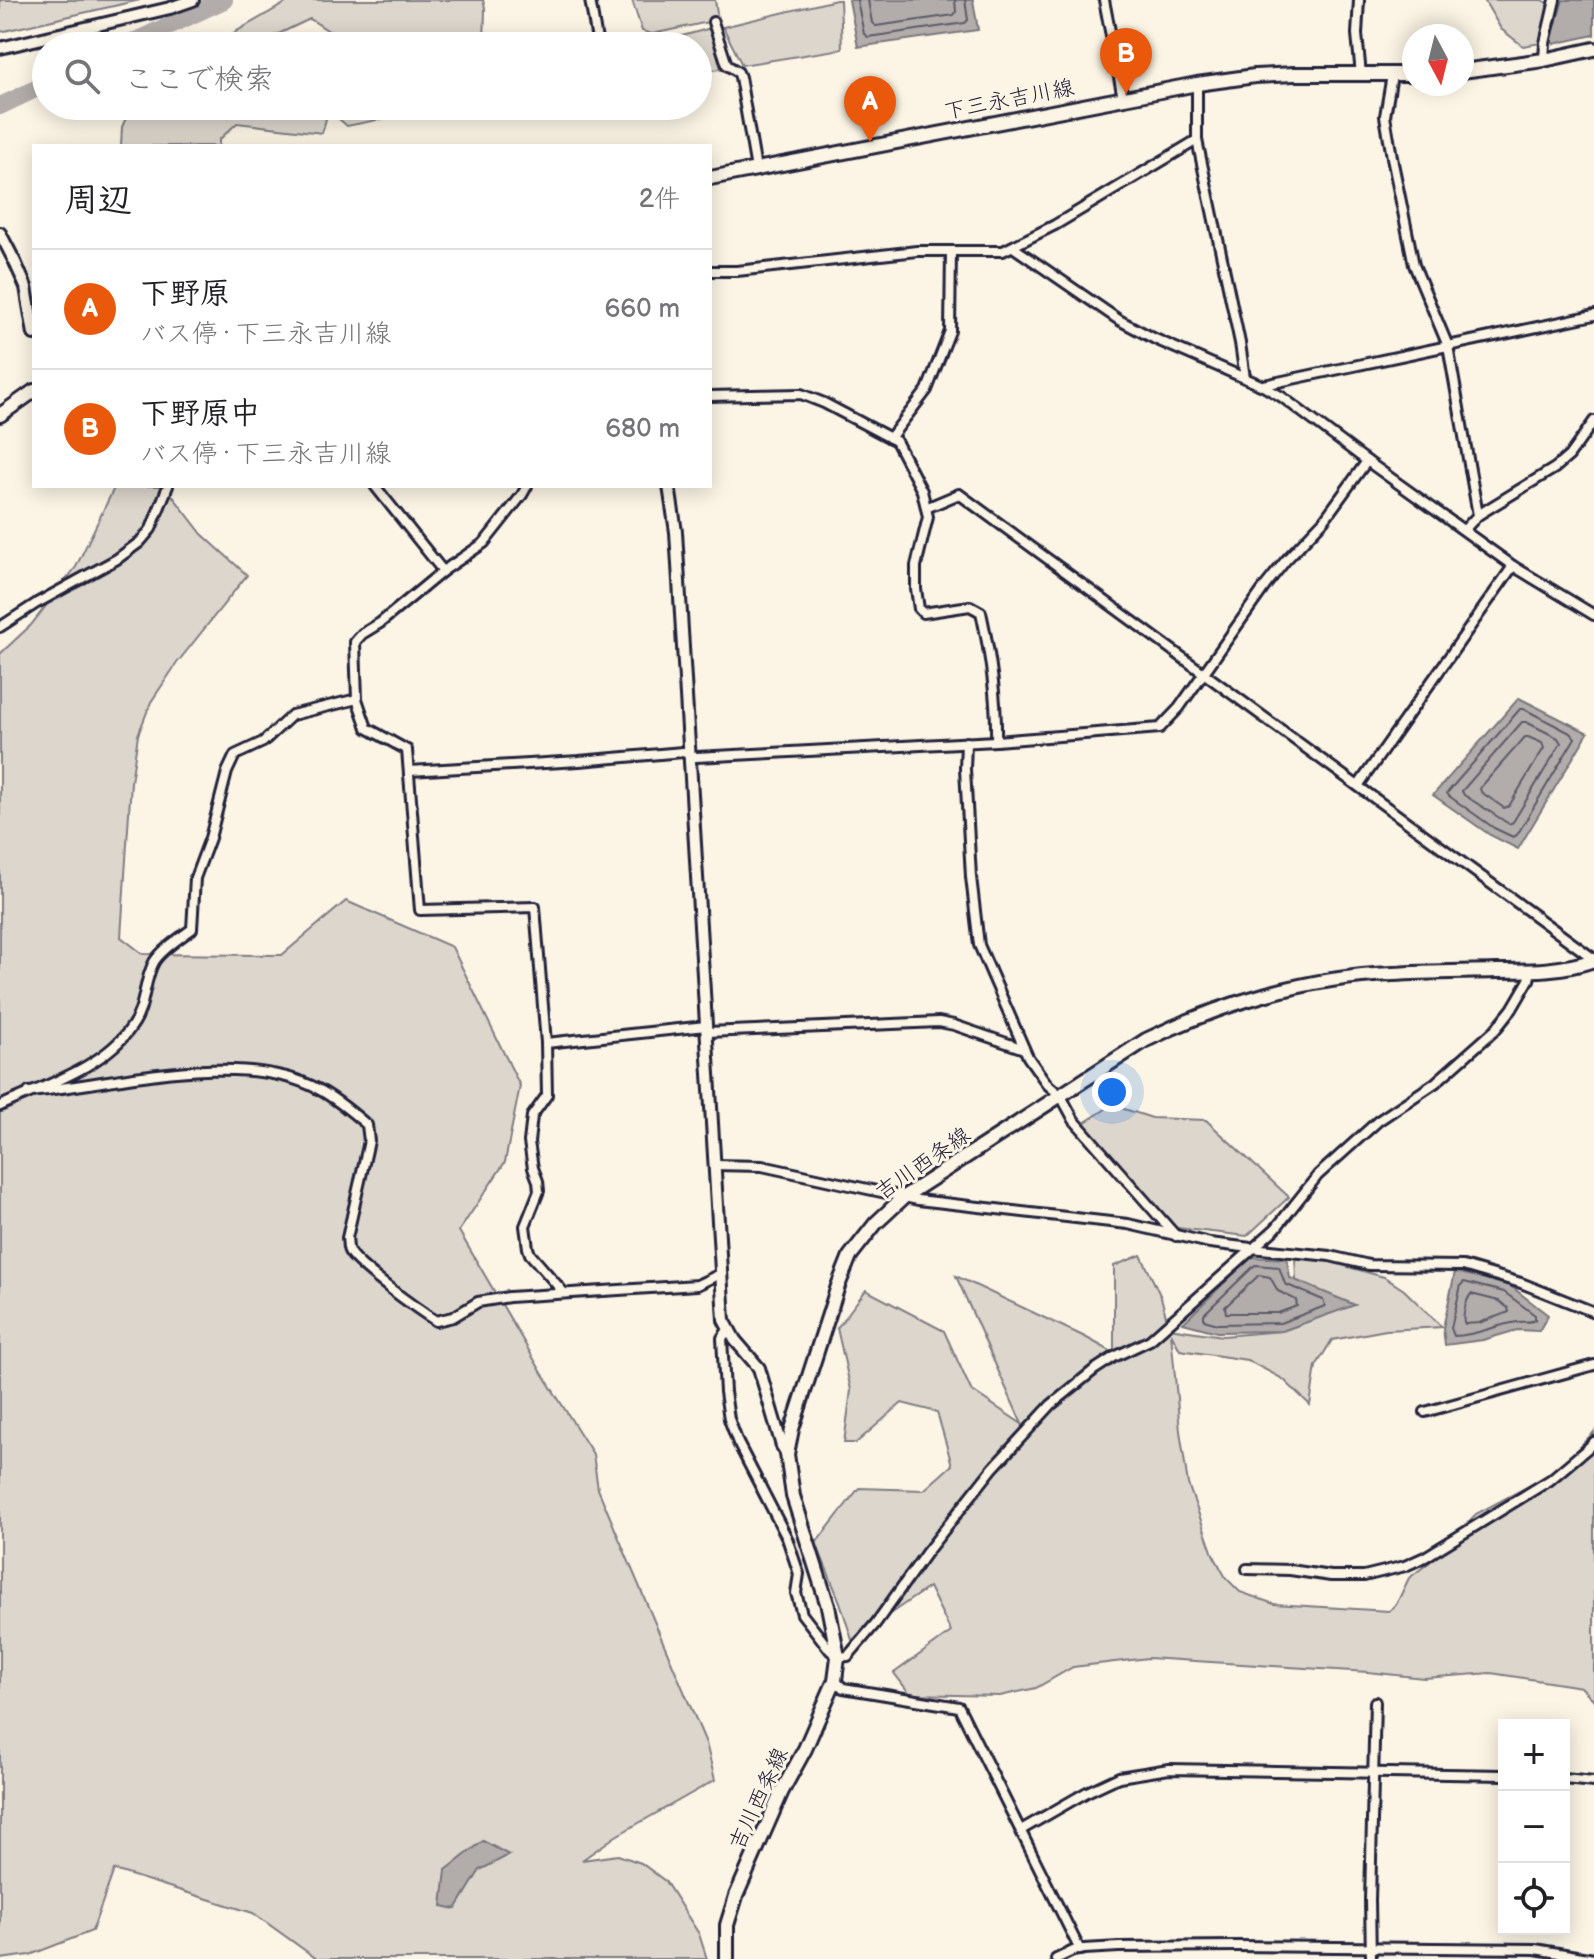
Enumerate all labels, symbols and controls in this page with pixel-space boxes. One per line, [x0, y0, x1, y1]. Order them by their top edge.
north arrow [1402, 24, 1474, 96]
pin: B [1100, 28, 1152, 94]
search box [32, 32, 712, 120]
icon: search [60, 54, 104, 98]
text: ここで検索 [124, 62, 274, 98]
street label: 下三永吉川線 [942, 74, 1076, 126]
pin: A [844, 76, 896, 142]
text: 周辺 [64, 180, 132, 221]
text: 2件 [639, 184, 680, 215]
text: 下野原 [140, 276, 230, 312]
text: A [82, 294, 98, 325]
text: 660 m [604, 294, 680, 325]
text: バス停 · 下三永吉川線 [140, 319, 391, 350]
text: 下野原中 [140, 396, 260, 432]
text: B [81, 414, 99, 445]
text: 680 m [605, 414, 680, 445]
text: バス停 · 下三永吉川線 [140, 439, 391, 470]
your location [1092, 1072, 1132, 1112]
street label: 吉川西条線 [870, 1121, 976, 1207]
map controls [1498, 1719, 1570, 1935]
button: + [1498, 1719, 1570, 1791]
street label: 吉川西条線 [724, 1743, 794, 1855]
button: − [1498, 1791, 1570, 1863]
button: locate [1498, 1863, 1570, 1935]

